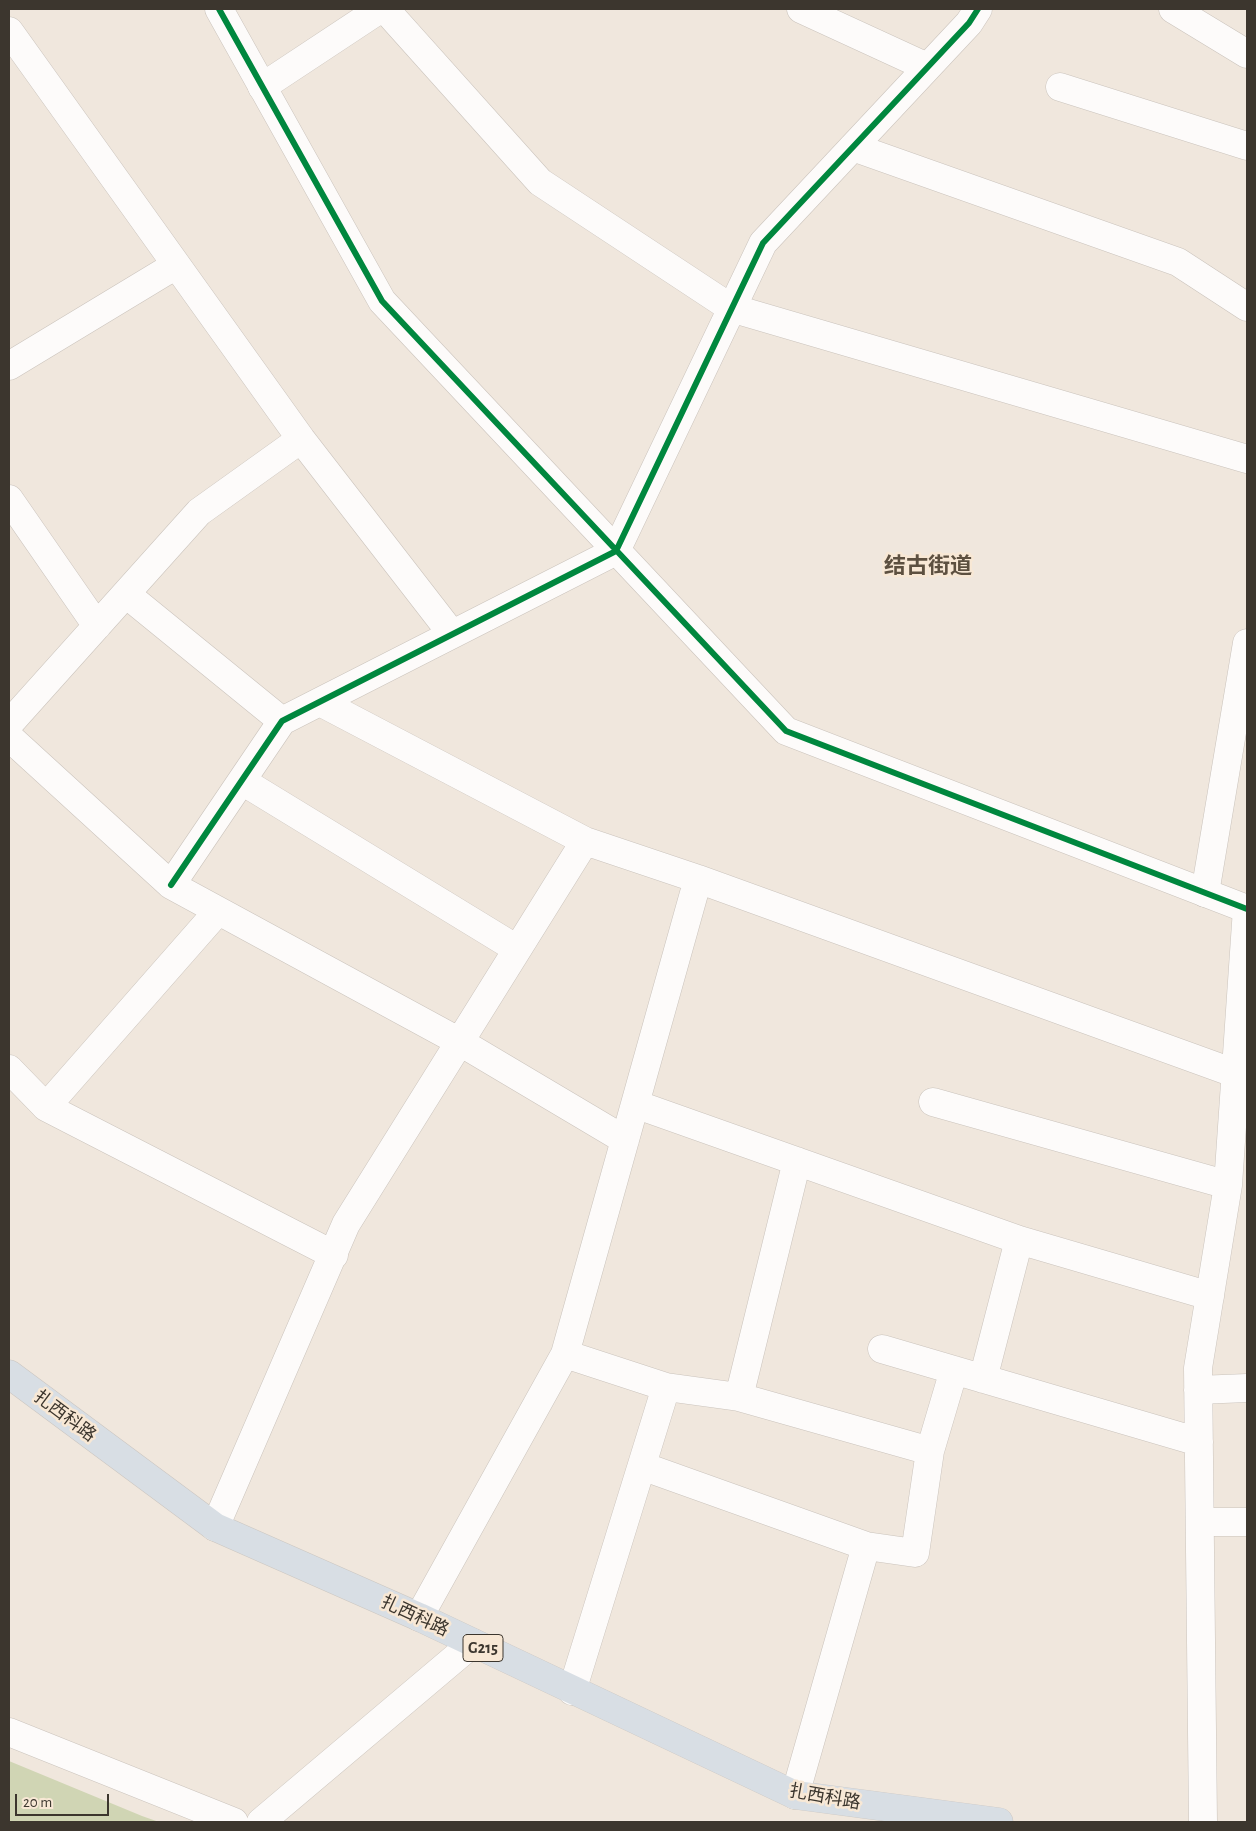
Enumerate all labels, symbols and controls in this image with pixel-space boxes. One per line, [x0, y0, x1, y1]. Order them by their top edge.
district label: 结古街道 [884, 553, 972, 579]
street label: 扎西科路 [30, 1386, 100, 1446]
street label: 扎西科路 [378, 1591, 452, 1641]
road number: G215 [463, 1635, 503, 1662]
street label: 扎西科路 [788, 1780, 862, 1814]
scale bar [18, 1784, 111, 1816]
text: 20 m [23, 1795, 52, 1810]

